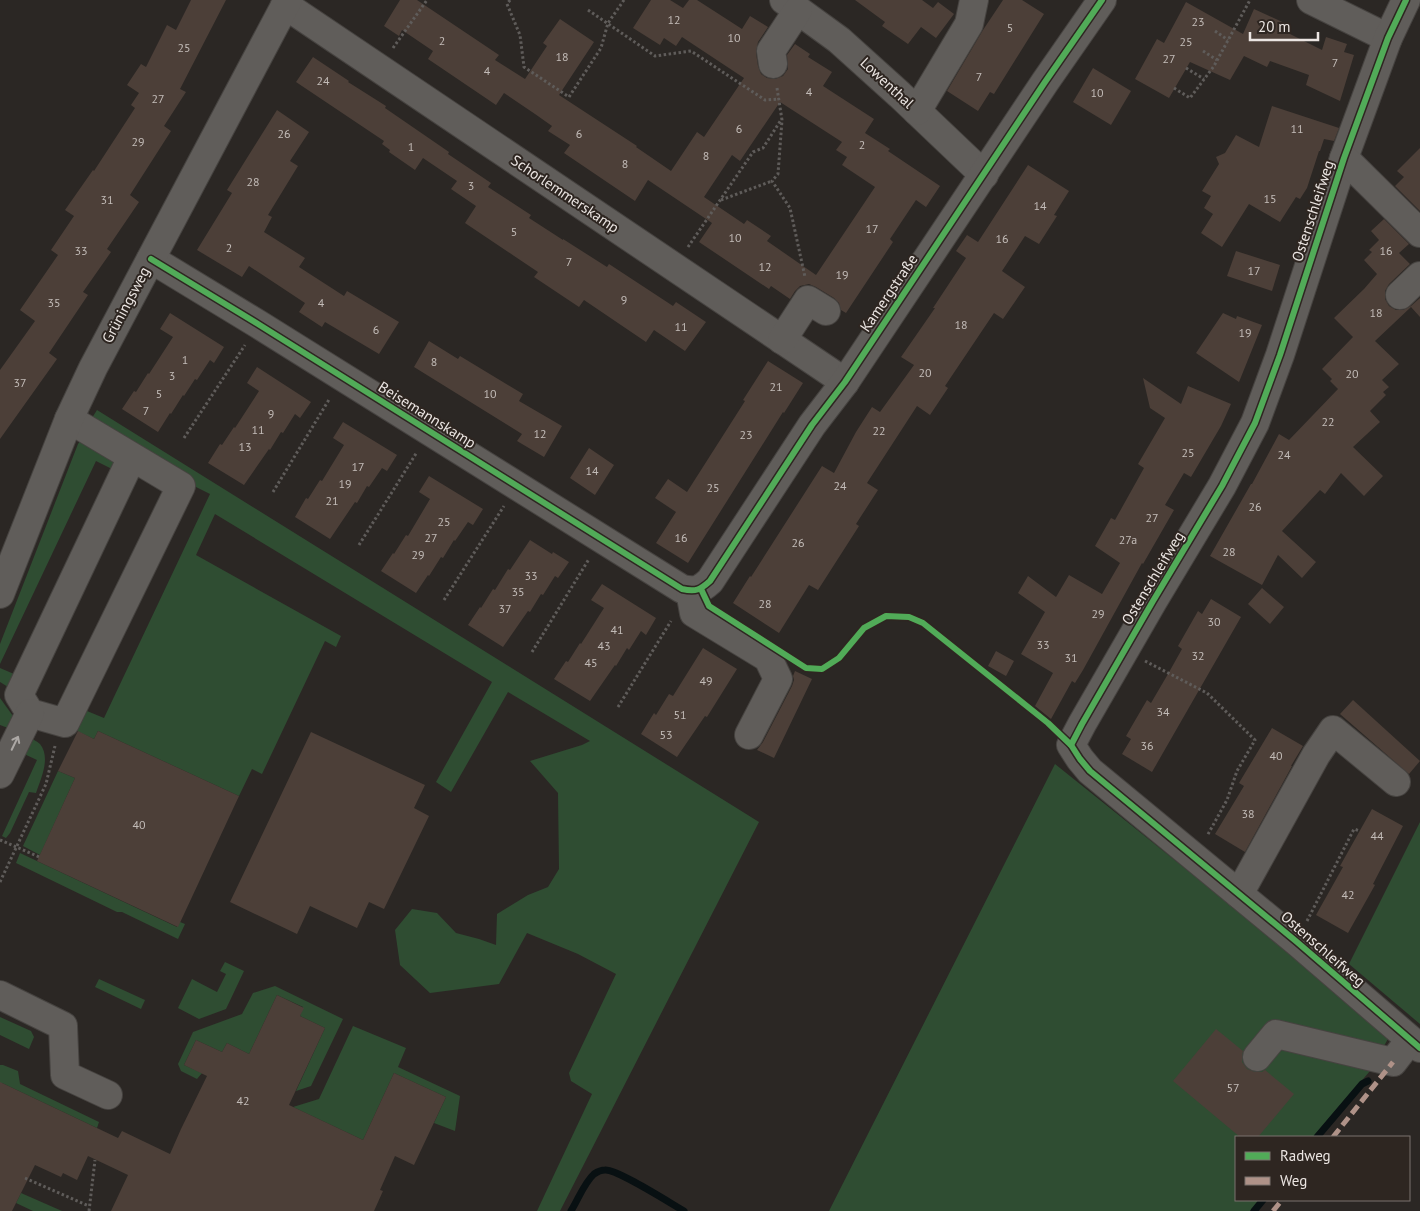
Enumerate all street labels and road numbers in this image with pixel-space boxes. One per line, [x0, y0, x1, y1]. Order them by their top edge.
street label: Lowenthal [857, 53, 919, 113]
street label: Schorlemmerskamp [508, 150, 623, 237]
street label: Ostenschleifweg [1287, 158, 1338, 264]
street label: Kamergstraße [856, 250, 922, 335]
street label: Grüningsweg [98, 263, 154, 346]
street label: Beisemannskamp [375, 377, 480, 452]
street label: Ostenschleifweg [1117, 528, 1188, 628]
street label: Ostenschleifweg [1277, 907, 1369, 990]

